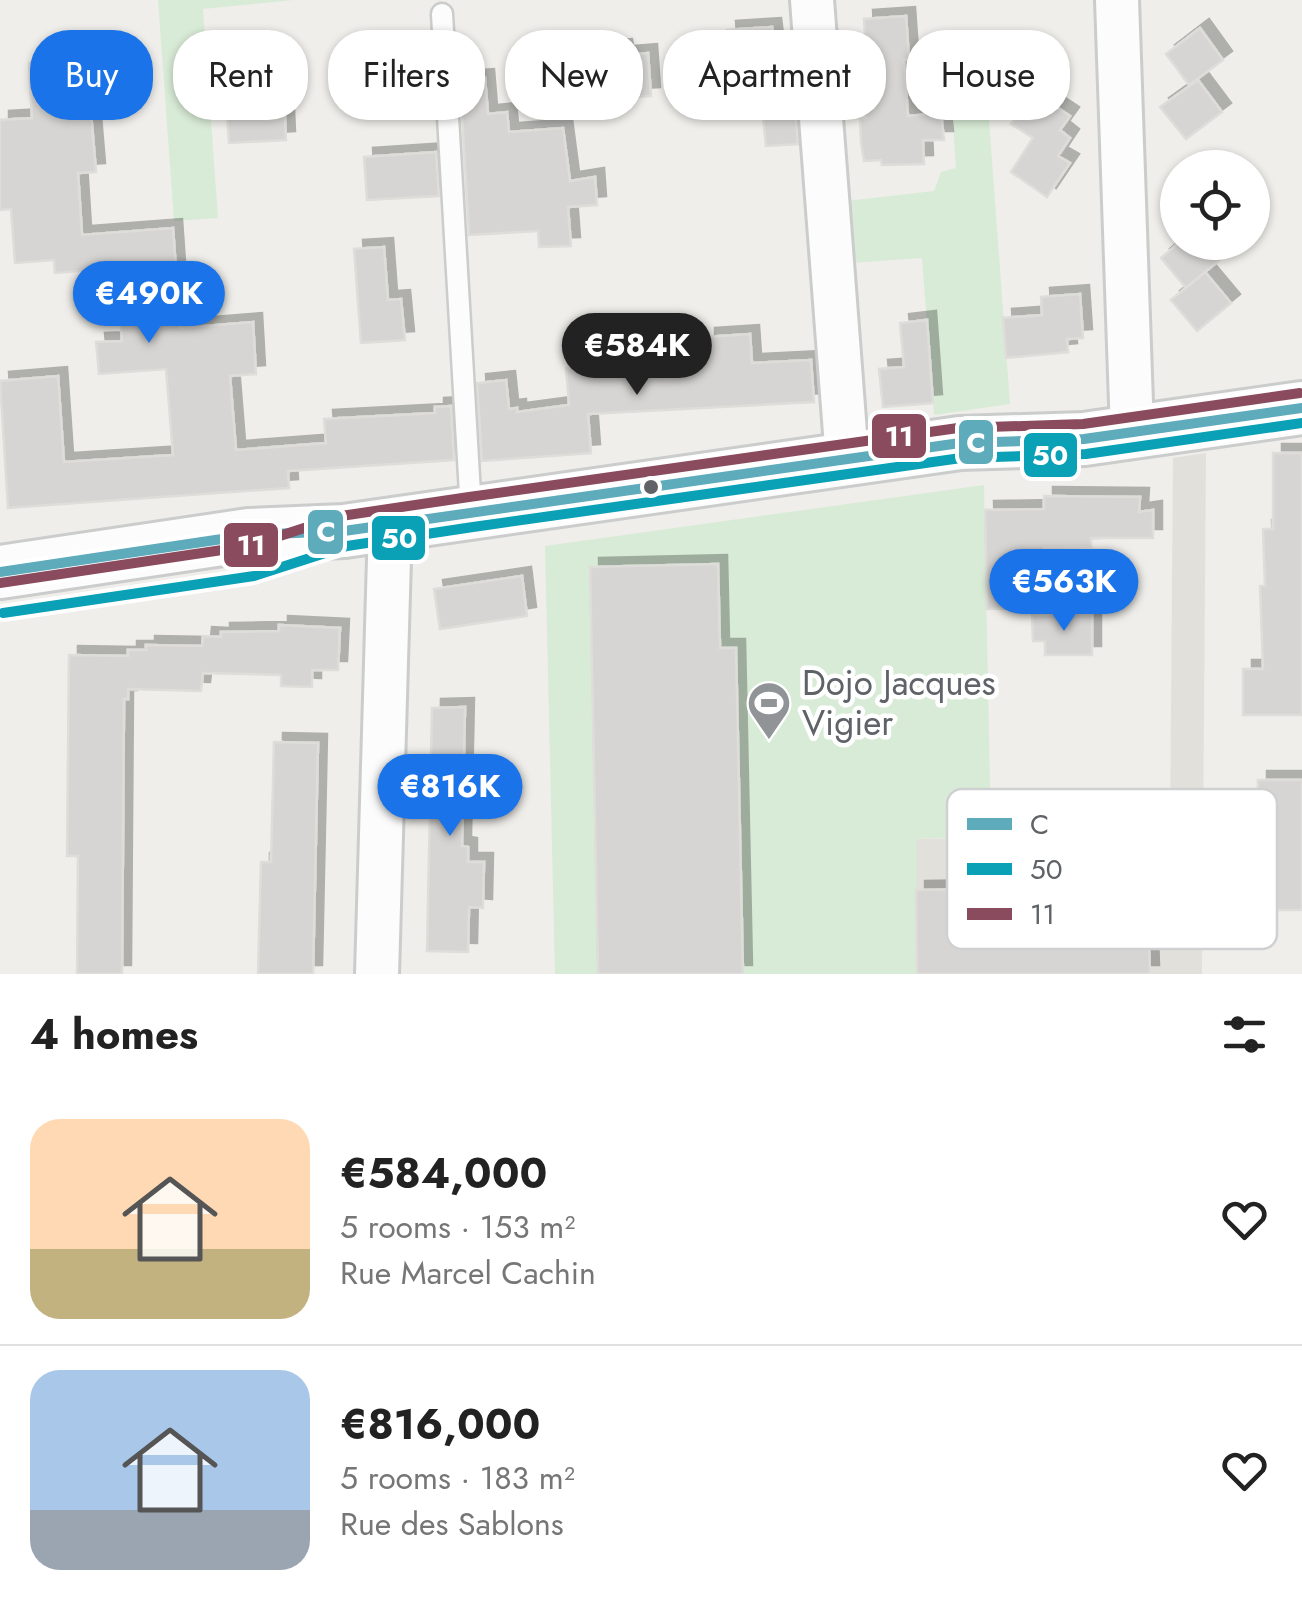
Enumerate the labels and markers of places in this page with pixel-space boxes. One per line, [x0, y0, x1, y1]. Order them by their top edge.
pin: €490K [79, 261, 219, 346]
pin: €584K [567, 313, 707, 398]
unlabelled marker [641, 477, 661, 497]
pin: €563K [994, 549, 1134, 634]
place label: Dojo Jacques Vigier [802, 658, 996, 748]
sports icon: Dojo Jacques Vigier [746, 680, 792, 741]
pin: €816K [380, 754, 520, 839]

